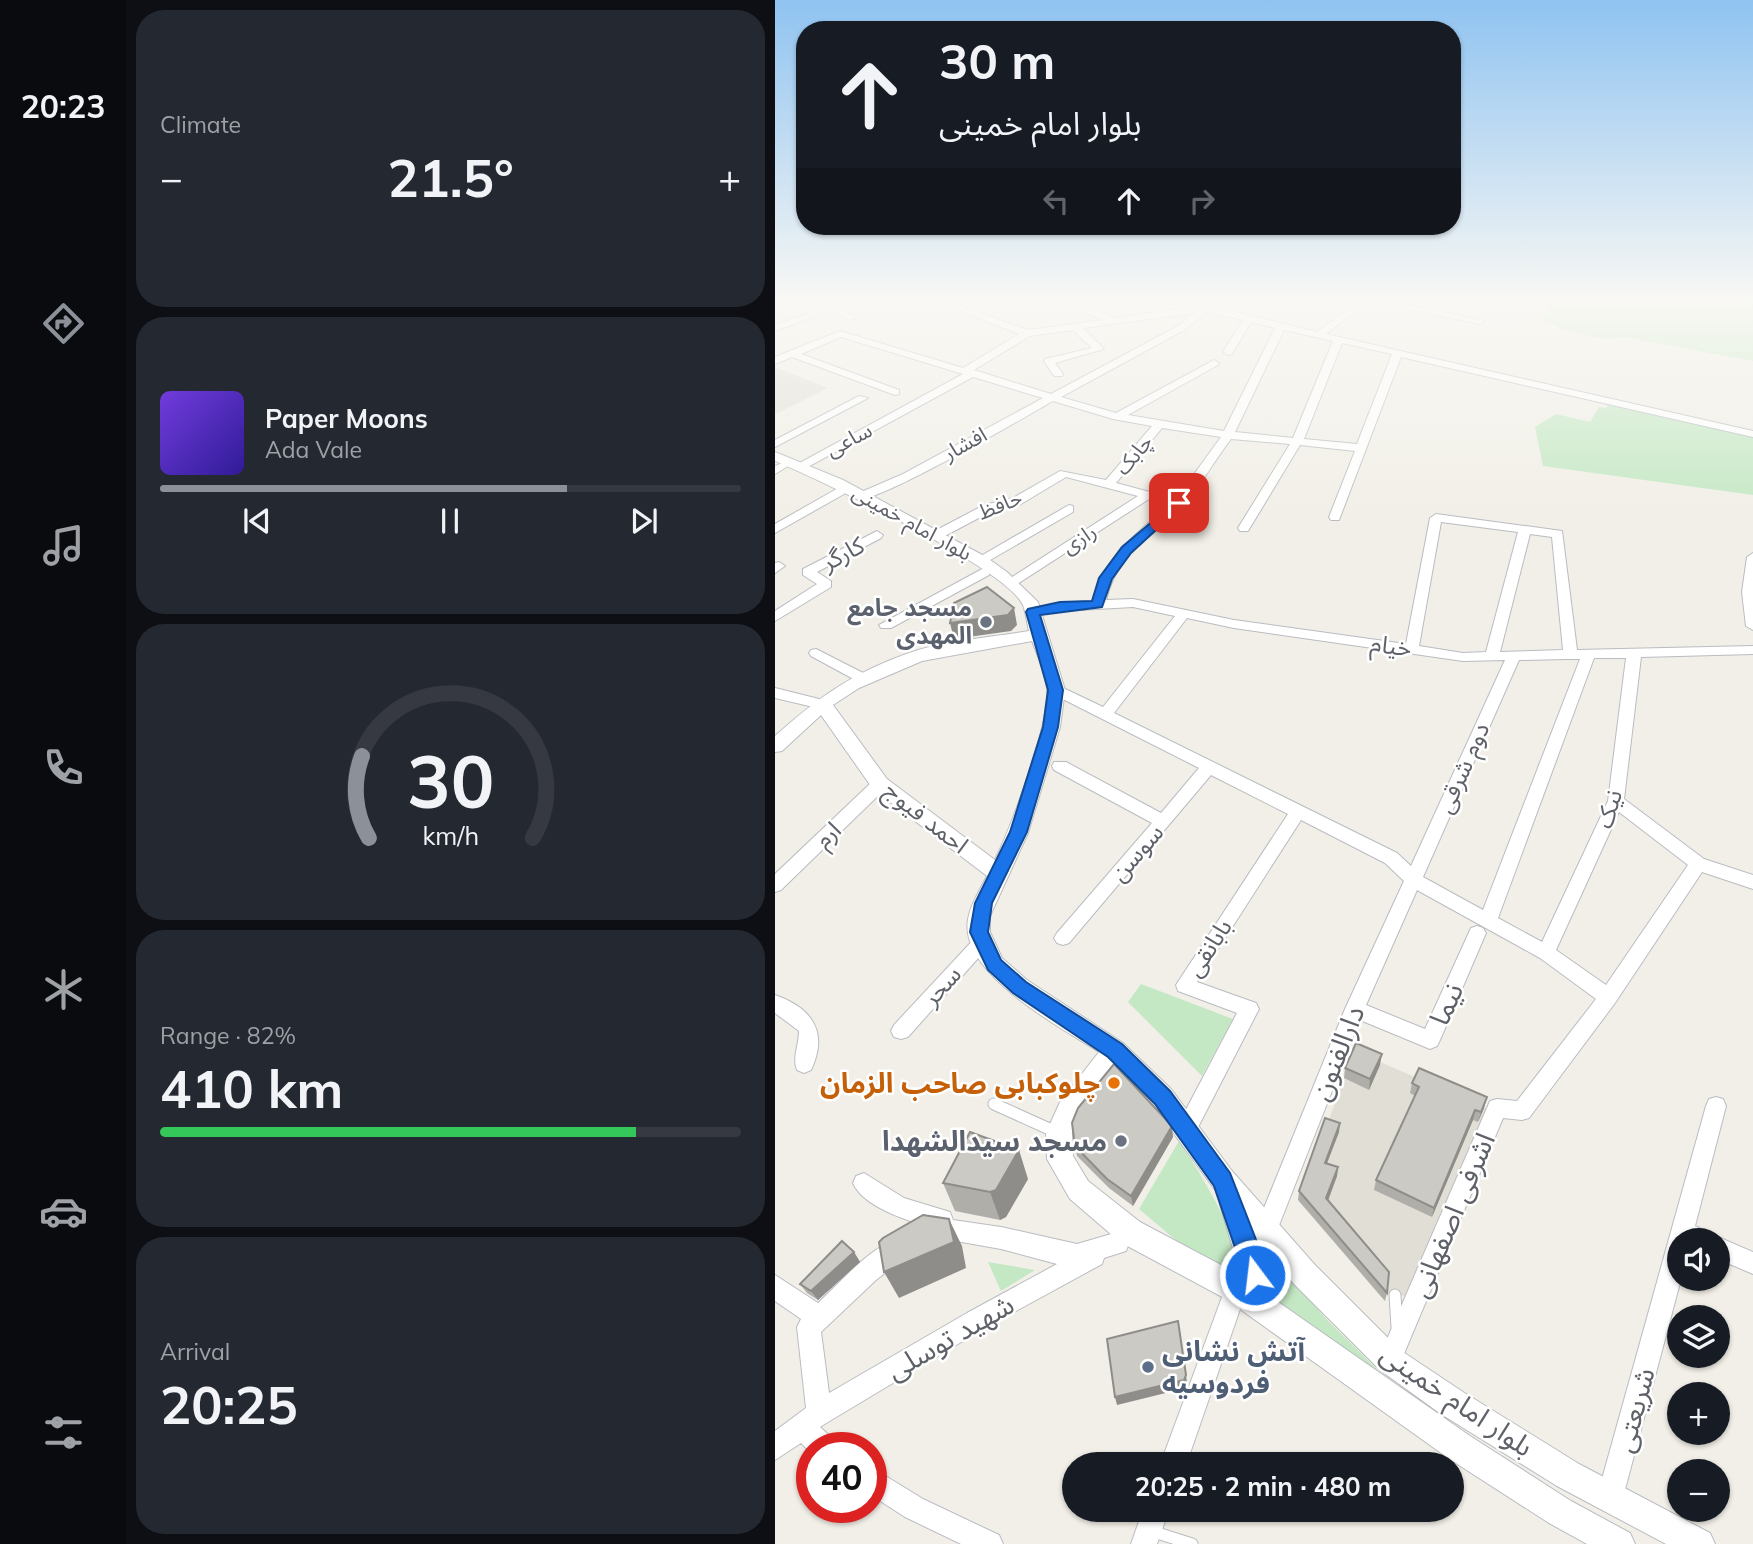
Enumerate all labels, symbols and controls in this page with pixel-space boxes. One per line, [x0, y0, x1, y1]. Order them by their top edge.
text: 30 m [939, 30, 1055, 91]
icon: ahead [824, 49, 915, 140]
text: 20:23 [21, 86, 105, 126]
text: بلوار امام خمینی [939, 103, 1141, 143]
text: Climate [160, 110, 241, 139]
text: 21.5° [387, 145, 514, 210]
text: − [160, 154, 183, 202]
text: + [718, 154, 741, 202]
icon: left [1037, 182, 1075, 220]
icon: ahead [1110, 182, 1148, 220]
icon: right [1183, 182, 1221, 220]
icon: directions [39, 299, 88, 348]
text: Paper Moons [265, 402, 428, 435]
street label: ساعی [821, 416, 876, 462]
street label: افشار [937, 421, 991, 466]
street label: چابک [1109, 429, 1158, 480]
text: Ada Vale [265, 435, 362, 464]
pin [1149, 473, 1209, 533]
street label: بلوار امام خمینی [846, 479, 977, 569]
street label: حافظ [974, 484, 1026, 525]
icon: arrive [1160, 484, 1198, 522]
icon: previous [238, 502, 276, 540]
icon: pause [431, 502, 469, 540]
icon: next [625, 502, 663, 540]
street label: رازی [1056, 517, 1101, 559]
icon: music [39, 521, 88, 570]
street label: کارگر [815, 529, 870, 577]
place label: مسجد جامع المهدی [847, 592, 972, 650]
marker: مسجد جامع المهدی [978, 614, 994, 630]
street label: خیام [1368, 627, 1414, 667]
street label: دوم شرقی [1429, 718, 1499, 819]
text: 30 [407, 735, 494, 826]
icon: phone [39, 743, 88, 792]
street label: احمد فیوج [876, 775, 975, 862]
street label: نیک [1588, 786, 1628, 832]
street label: ارم [808, 815, 850, 857]
street label: سوسن [1103, 817, 1169, 887]
text: km/h [422, 820, 479, 851]
street label: بابانقی [1178, 913, 1238, 982]
street label: سحر [915, 959, 967, 1012]
icon: climate [39, 965, 88, 1014]
street label: نیما [1421, 977, 1470, 1030]
street label: دارالفنون [1302, 1000, 1371, 1105]
text: Range · 82% [160, 1021, 296, 1050]
text: 410 km [160, 1056, 343, 1121]
place label: چلوکبابی صاحب الزمان [820, 1065, 1100, 1102]
marker: چلوکبابی صاحب الزمان [1106, 1075, 1122, 1091]
place label: مسجد سیدالشهدا [882, 1123, 1107, 1158]
street label: اشرفی اصفهانی [1401, 1127, 1502, 1302]
marker: مسجد سیدالشهدا [1113, 1133, 1129, 1149]
icon: car [39, 1187, 88, 1236]
map controls [1667, 1228, 1730, 1522]
button: sound [1667, 1228, 1730, 1291]
position arrow [1218, 1238, 1292, 1312]
street label: شهید توسلی [880, 1286, 1020, 1387]
button: layers [1667, 1305, 1730, 1368]
place label: آتش نشانی فردوسیه [1162, 1333, 1306, 1400]
street label: بلوار امام خمینی [1372, 1336, 1540, 1467]
text: Arrival [160, 1337, 230, 1366]
marker: آتش نشانی فردوسیه [1140, 1359, 1156, 1375]
street label: شریعتی [1605, 1364, 1662, 1456]
text: 20:25 [160, 1372, 298, 1437]
button: + [1667, 1382, 1730, 1445]
icon: filters [39, 1408, 88, 1457]
speed limit sign: 40 [796, 1432, 887, 1523]
button: − [1667, 1459, 1730, 1522]
text: 20:25 · 2 min · 480 m [1135, 1470, 1391, 1503]

